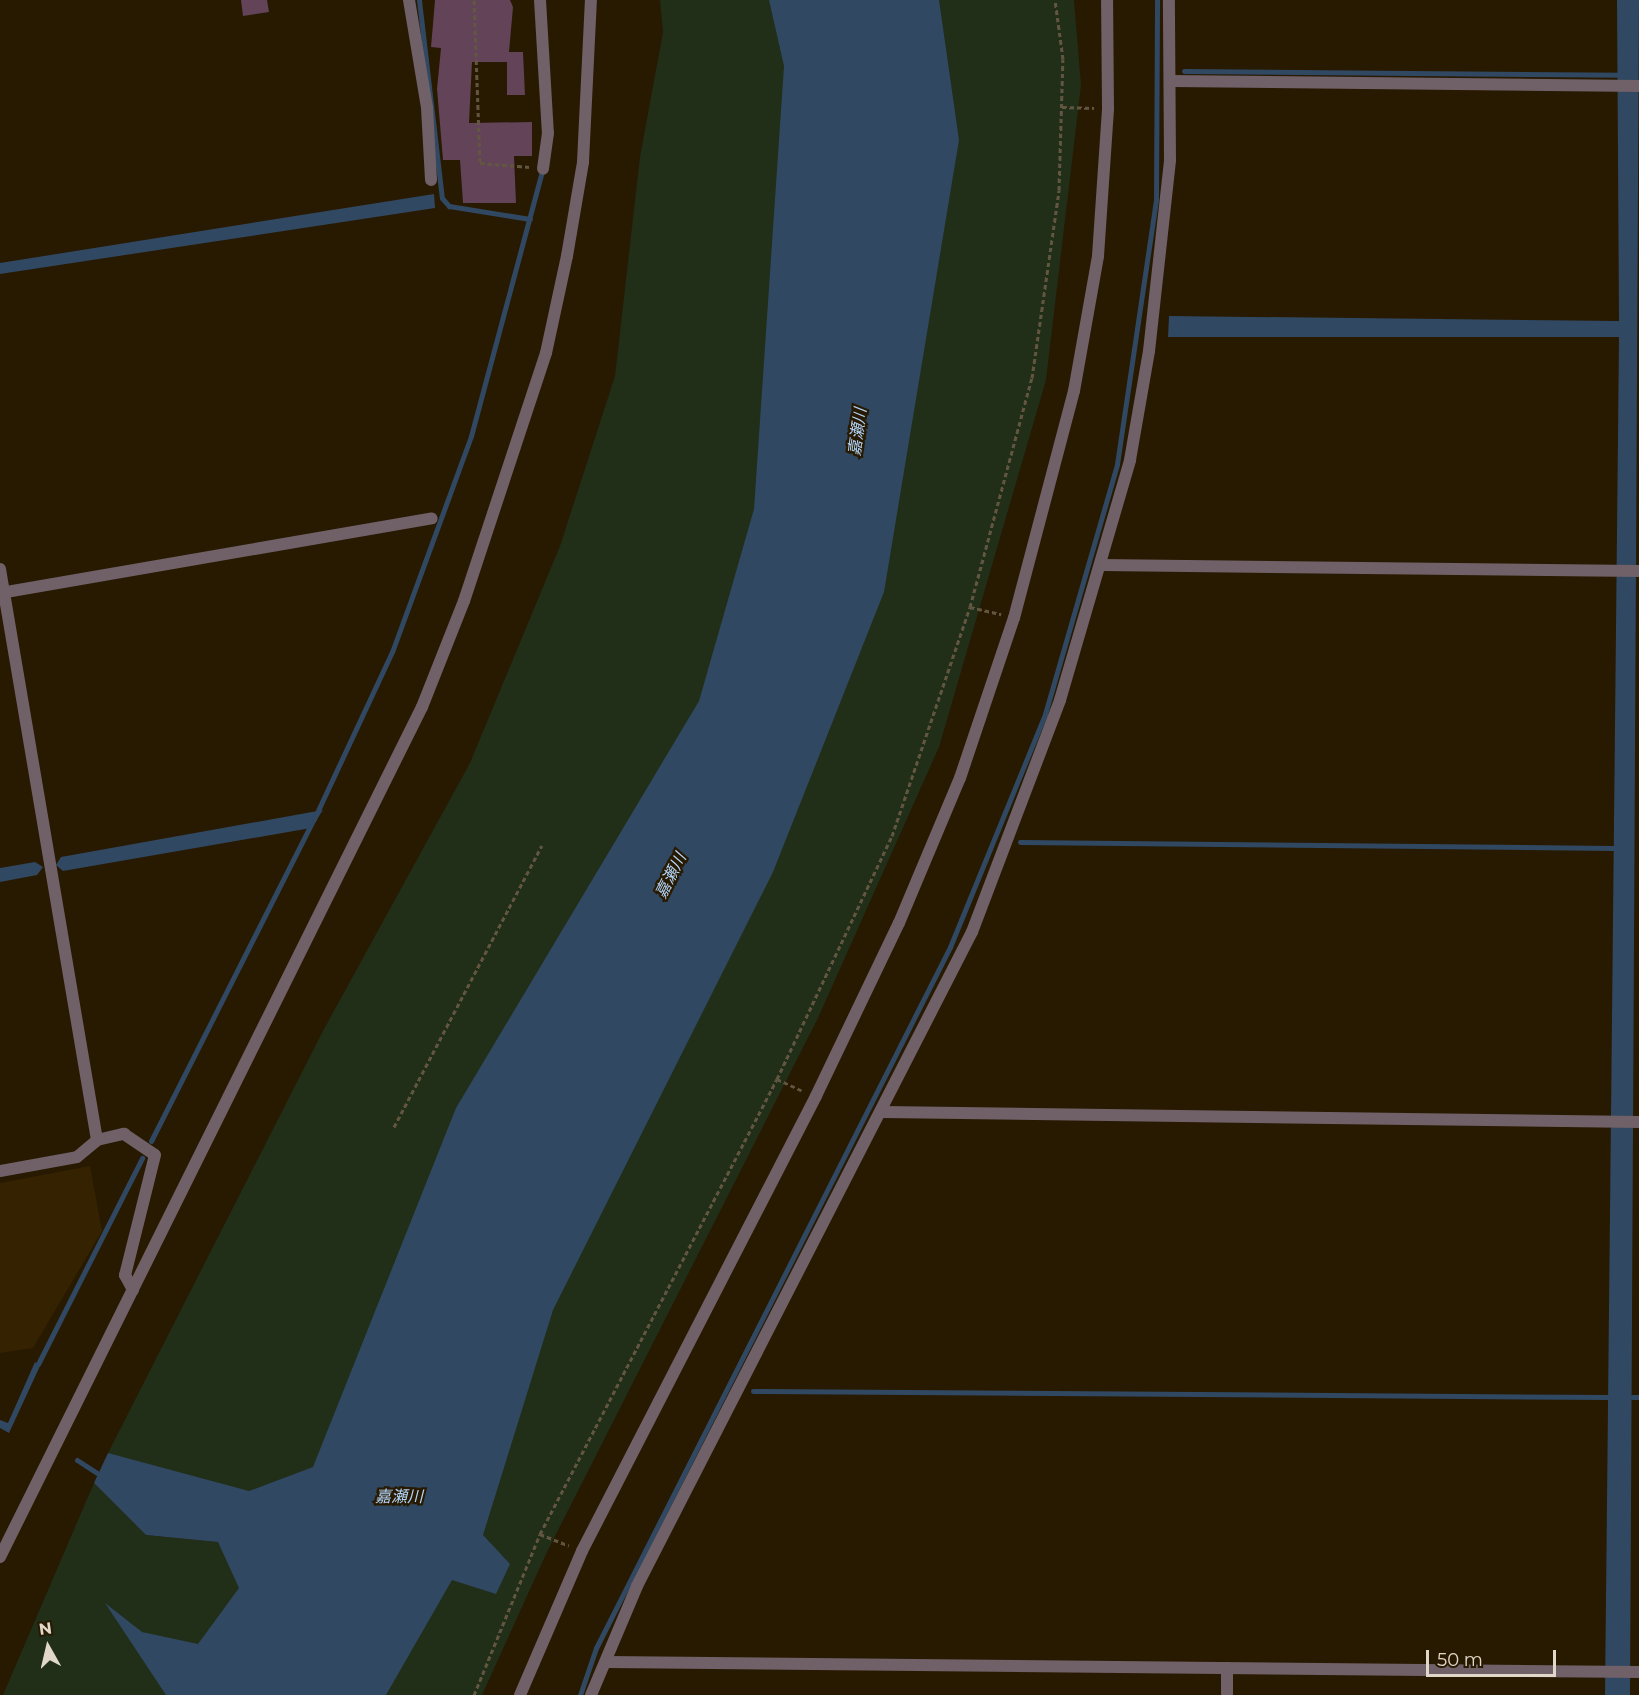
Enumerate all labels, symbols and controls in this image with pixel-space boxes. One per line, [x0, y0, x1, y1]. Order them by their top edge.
water label: 嘉瀬川 [845, 407, 871, 457]
water label: 嘉瀬川 [652, 850, 690, 902]
water label: 嘉瀬川 [375, 1487, 423, 1507]
north arrow [18, 1617, 78, 1677]
text: N [38, 1618, 53, 1639]
scale bar [1429, 1638, 1560, 1676]
text: 50 m [1437, 1649, 1483, 1671]

